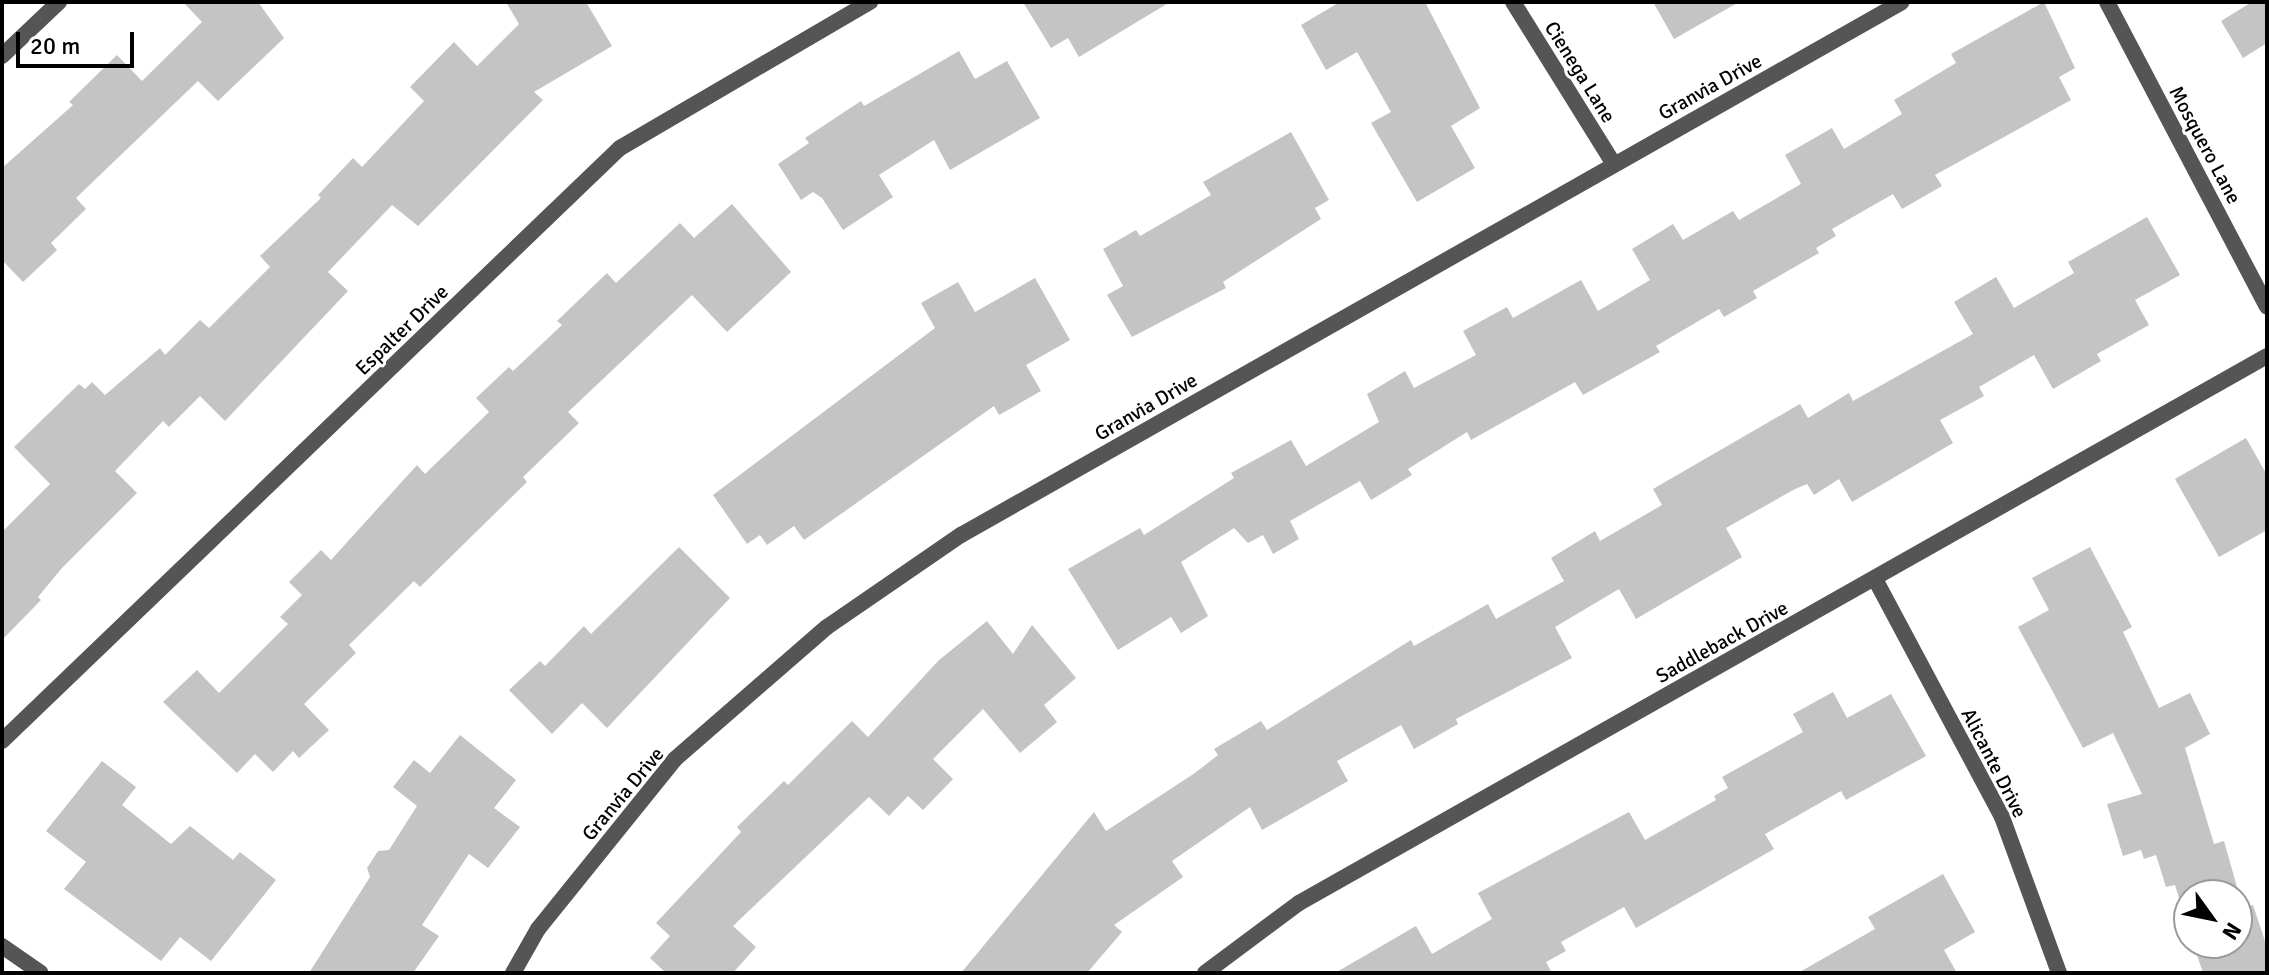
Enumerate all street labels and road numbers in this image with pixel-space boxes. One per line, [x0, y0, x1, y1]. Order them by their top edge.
street label: Cienega Lane [1539, 17, 1621, 127]
street label: Granvia Drive [1654, 49, 1766, 125]
street label: Mosquero Lane [2164, 82, 2246, 208]
street label: Espalter Drive [351, 280, 453, 380]
street label: Granvia Drive [1090, 368, 1202, 446]
street label: Saddleback Drive [1652, 596, 1792, 688]
street label: Alicante Drive [1956, 704, 2032, 822]
street label: Granvia Drive [577, 742, 669, 846]

